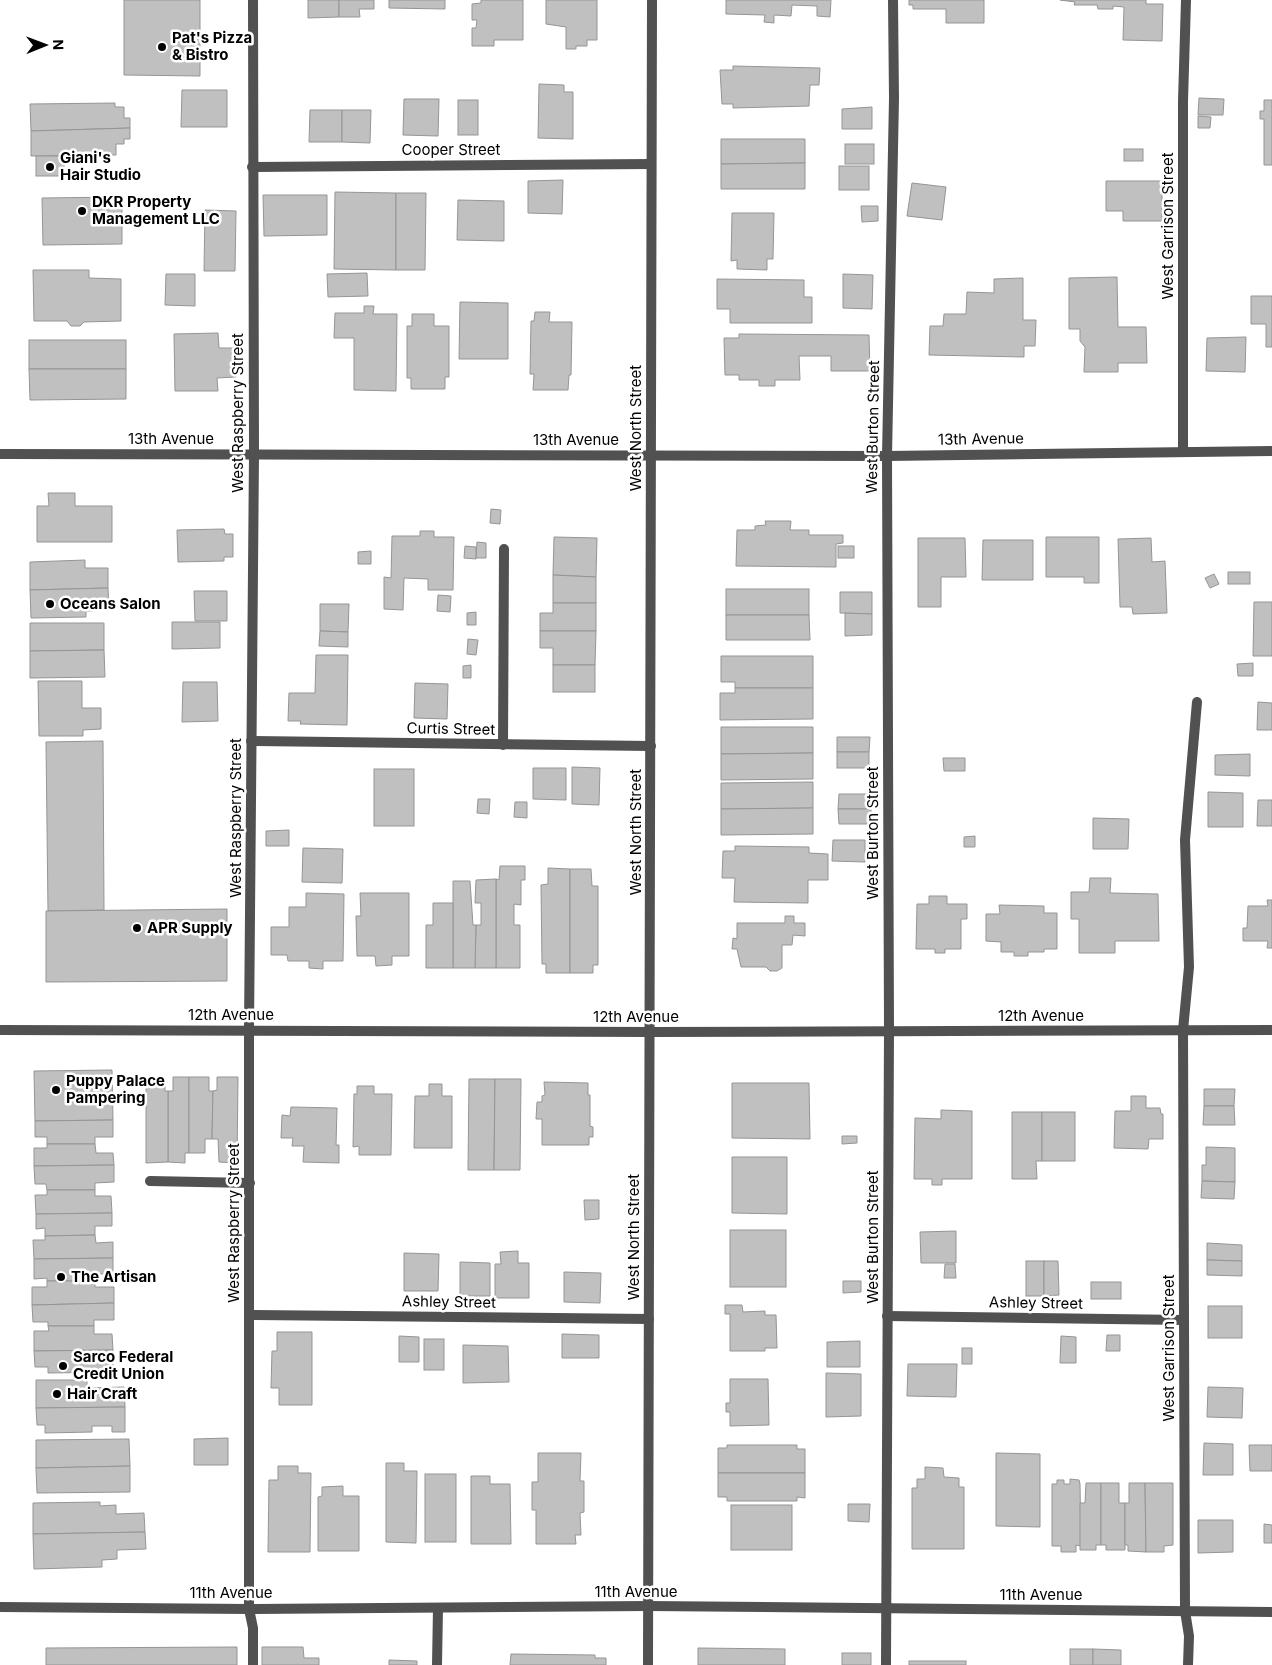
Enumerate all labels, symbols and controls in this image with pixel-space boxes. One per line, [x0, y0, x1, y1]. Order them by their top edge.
north arrow [20, 20, 70, 70]
place label: Pat's Pizza & Bistro [172, 28, 252, 64]
text: N [50, 39, 67, 50]
marker: Pat's Pizza & Bistro [156, 41, 168, 53]
street label: Cooper Street [401, 140, 501, 159]
place label: Giani's Hair Studio [60, 148, 141, 184]
street label: West Garrison Street [1158, 152, 1177, 300]
marker: Giani's Hair Studio [44, 161, 56, 173]
place label: DKR Property Management LLC [92, 192, 220, 228]
marker: DKR Property Management LLC [76, 205, 88, 217]
street label: West Raspberry Street [228, 333, 247, 493]
street label: West Burton Street [862, 360, 883, 494]
street label: West North Street [626, 365, 645, 491]
street label: 13th Avenue [938, 428, 1024, 449]
street label: 13th Avenue [128, 429, 214, 448]
street label: 13th Avenue [533, 430, 619, 449]
place label: Oceans Salon [60, 594, 161, 613]
marker: Oceans Salon [44, 598, 56, 610]
street label: Curtis Street [406, 718, 496, 739]
street label: West Raspberry Street [226, 738, 245, 898]
street label: West Burton Street [863, 766, 882, 900]
street label: West North Street [626, 769, 645, 895]
place label: APR Supply [147, 918, 233, 937]
marker: APR Supply [131, 922, 143, 934]
street label: 12th Avenue [188, 1005, 274, 1024]
street label: 12th Avenue [998, 1006, 1084, 1025]
street label: 12th Avenue [593, 1007, 679, 1026]
place label: Puppy Palace Pampering [66, 1071, 165, 1107]
marker: Puppy Palace Pampering [50, 1084, 62, 1096]
street label: West Raspberry Street [224, 1143, 243, 1303]
street label: West Burton Street [863, 1170, 882, 1304]
street label: West North Street [624, 1174, 643, 1300]
place label: The Artisan [71, 1267, 156, 1286]
marker: The Artisan [55, 1271, 67, 1283]
street label: West Garrison Street [1159, 1274, 1178, 1422]
street label: Ashley Street [402, 1291, 496, 1312]
street label: Ashley Street [989, 1292, 1083, 1313]
place label: Sarco Federal Credit Union [73, 1347, 173, 1383]
marker: Sarco Federal Credit Union [57, 1360, 69, 1372]
place label: Hair Craft [67, 1384, 138, 1403]
marker: Hair Craft [51, 1388, 63, 1400]
street label: 11th Avenue [594, 1582, 678, 1601]
street label: 11th Avenue [189, 1583, 273, 1602]
street label: 11th Avenue [999, 1585, 1083, 1604]

